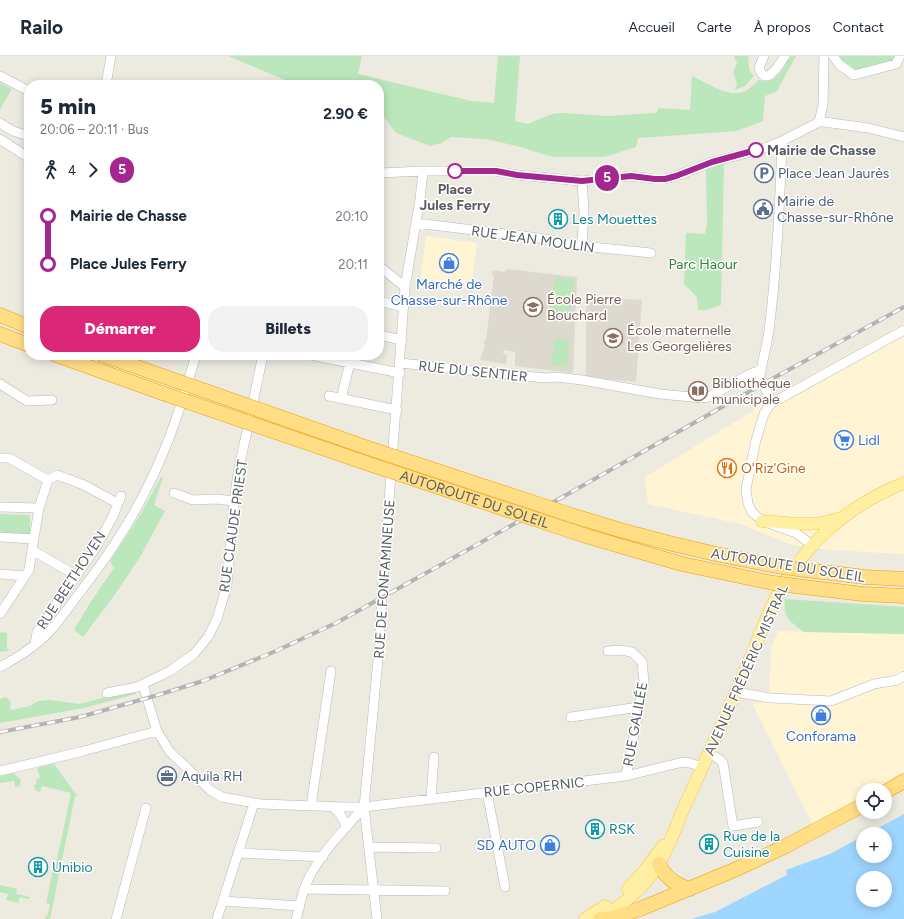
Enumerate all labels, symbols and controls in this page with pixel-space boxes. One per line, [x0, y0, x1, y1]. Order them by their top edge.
text: Railo [20, 16, 63, 39]
text: Accueil [629, 19, 675, 36]
text: Carte [697, 19, 732, 36]
text: À propos [754, 19, 811, 36]
text: Contact [833, 19, 884, 36]
text: 5 min [40, 93, 96, 120]
text: 2.90 € [323, 105, 368, 123]
text: 20:06 – 20:11 · Bus [40, 122, 149, 137]
marker: Mairie de Chasse [748, 142, 764, 158]
place label: Mairie de Chasse [767, 142, 876, 159]
icon: walk [40, 159, 62, 181]
icon: forward [82, 159, 104, 181]
text: 5 [118, 161, 126, 178]
parking icon: Place Jean Jaurès [753, 162, 775, 184]
text: 4 [68, 163, 76, 178]
marker: Place Jules Ferry [447, 163, 463, 179]
line badge: 5 [594, 165, 620, 191]
place label: Place Jean Jaurès [778, 165, 889, 182]
text: 5 [603, 169, 611, 186]
place label: Place Jules Ferry [420, 181, 491, 214]
place label: Mairie de Chasse-sur-Rhône [777, 193, 894, 226]
public building icon: Mairie de Chasse-sur-Rhône [752, 198, 774, 220]
text: Mairie de Chasse [70, 207, 187, 225]
building icon: Les Mouettes [547, 208, 569, 230]
text: 20:10 [335, 209, 368, 224]
place label: Les Mouettes [572, 211, 657, 228]
street label: RUE JEAN MOULIN [470, 222, 596, 257]
shop icon: Marché de Chasse-sur-Rhône [438, 252, 460, 274]
text: Place Jules Ferry [70, 255, 187, 273]
park label: Parc Haour [668, 256, 738, 273]
text: 20:11 [338, 257, 368, 272]
place label: Marché de Chasse-sur-Rhône [391, 276, 508, 309]
place label: École Pierre Bouchard [547, 291, 622, 324]
school or university icon: École Pierre Bouchard [522, 296, 544, 318]
button: Démarrer [40, 306, 200, 352]
button: Billets [208, 306, 368, 352]
place label: École maternelle Les Georgelières [627, 322, 732, 355]
school or university icon: École maternelle Les Georgelières [602, 327, 624, 349]
street label: RUE DU SENTIER [418, 357, 529, 386]
place label: Bibliothèque municipale [712, 375, 791, 408]
library icon: Bibliothèque municipale [687, 380, 709, 402]
supermarket icon: Lidl [833, 429, 855, 451]
place label: Lidl [858, 432, 880, 449]
restaurant icon: O'Riz'Gine [716, 457, 738, 479]
street label: RUE CLAUDE PRIEST [216, 458, 251, 594]
place label: O'Riz'Gine [741, 460, 806, 477]
street label: AUTOROUTE DU SOLEIL [398, 467, 552, 532]
street label: RUE DE FONFAMINEUSE [370, 499, 399, 659]
street label: RUE BEETHOVEN [33, 528, 109, 632]
street label: AUTOROUTE DU SOLEIL [710, 545, 867, 586]
street label: AVENUE FRÉDÉRIC MISTRAL [701, 581, 792, 758]
street label: RUE GALILÉE [620, 681, 651, 768]
shop icon: Conforama [810, 704, 832, 726]
place label: Conforama [786, 728, 856, 745]
office icon: Aquila RH [156, 765, 178, 787]
place label: Aquila RH [181, 768, 243, 785]
street label: RUE COPERNIC [483, 774, 585, 801]
map controls [856, 783, 892, 907]
button: locate [856, 783, 892, 819]
building icon: RSK [584, 818, 606, 840]
place label: RSK [609, 821, 635, 838]
button: + [856, 827, 892, 863]
place label: Rue de la Cuisine [723, 828, 780, 861]
building icon: Rue de la Cuisine [698, 833, 720, 855]
shop icon: SD AUTO [539, 834, 561, 856]
place label: SD AUTO [476, 837, 536, 854]
building icon: Unibio [27, 856, 49, 878]
place label: Unibio [52, 859, 93, 876]
button: − [856, 871, 892, 907]

